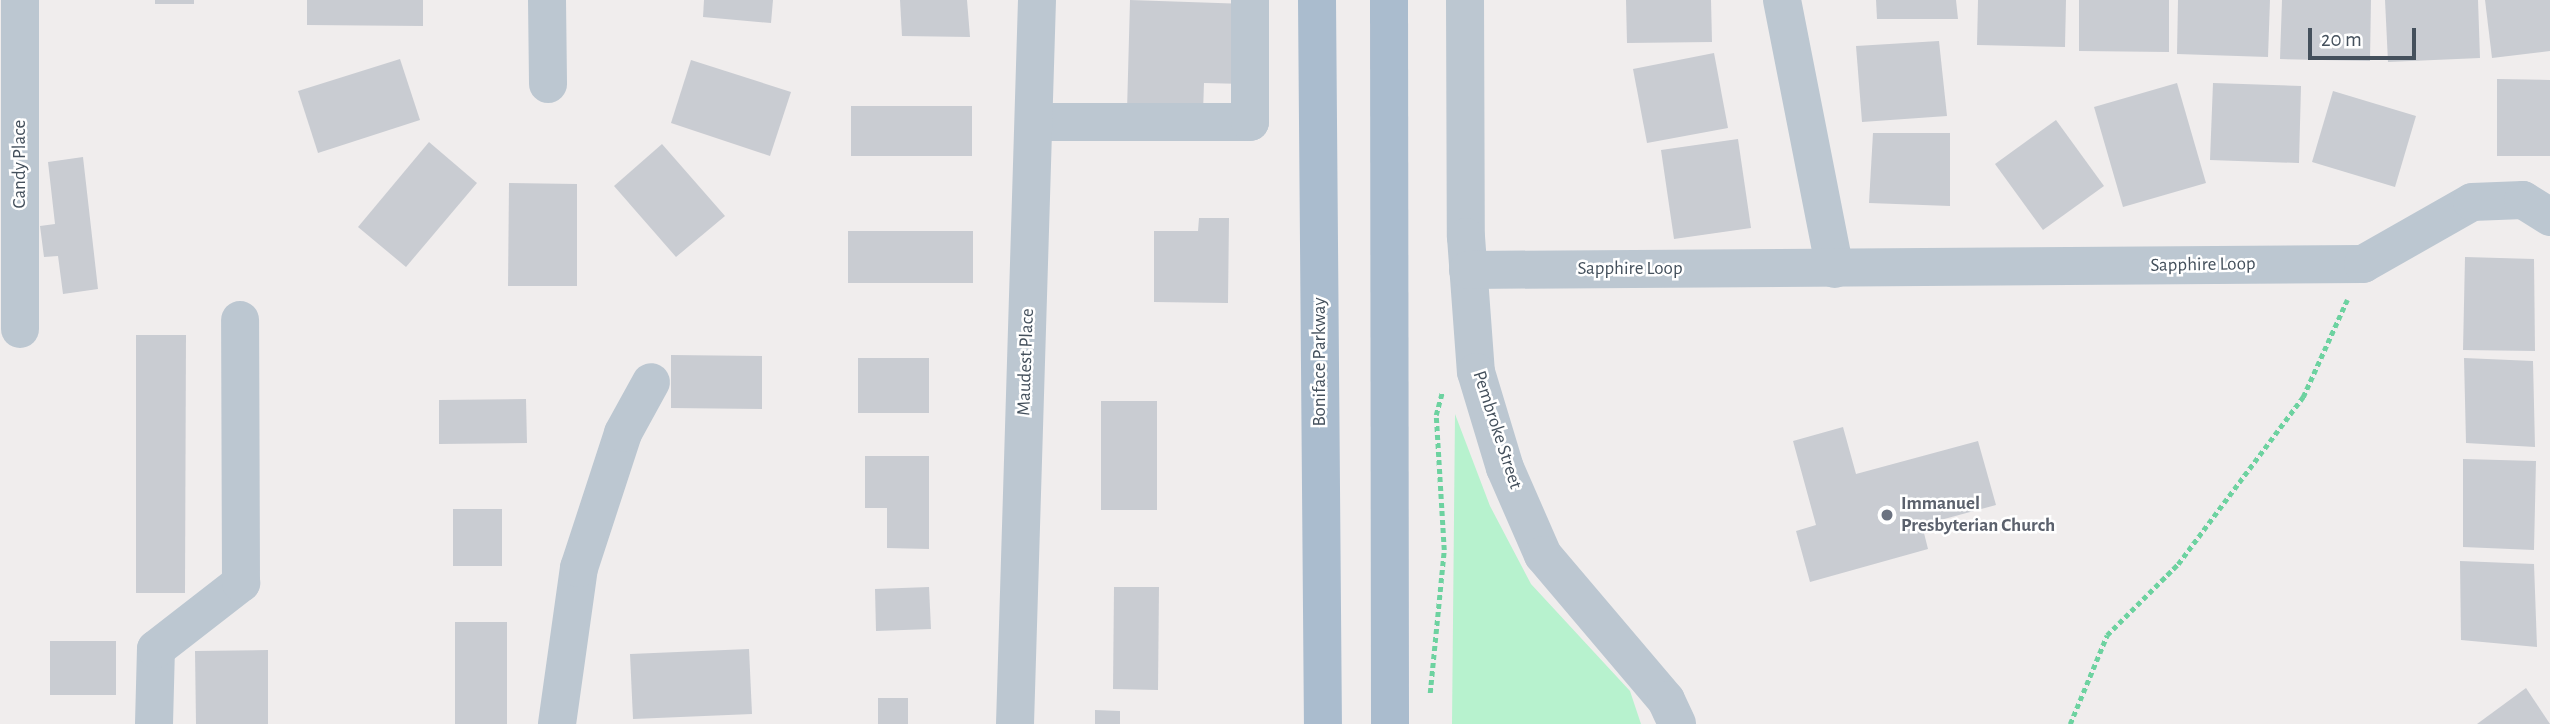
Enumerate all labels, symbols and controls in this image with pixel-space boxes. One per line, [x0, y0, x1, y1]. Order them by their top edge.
scale bar [2312, 14, 2420, 58]
text: 20 m [2321, 29, 2362, 50]
street label: Candy Place [9, 120, 31, 208]
street label: Sapphire Loop [2150, 253, 2256, 277]
street label: Sapphire Loop [1577, 258, 1683, 280]
street label: Boniface Parkway [1309, 297, 1331, 427]
street label: Maudest Place [1013, 308, 1039, 416]
street label: Pembroke Street [1467, 368, 1527, 492]
place label: Immanuel Presbyterian Church [1901, 493, 2055, 537]
marker: Immanuel Presbyterian Church [1879, 507, 1895, 523]

